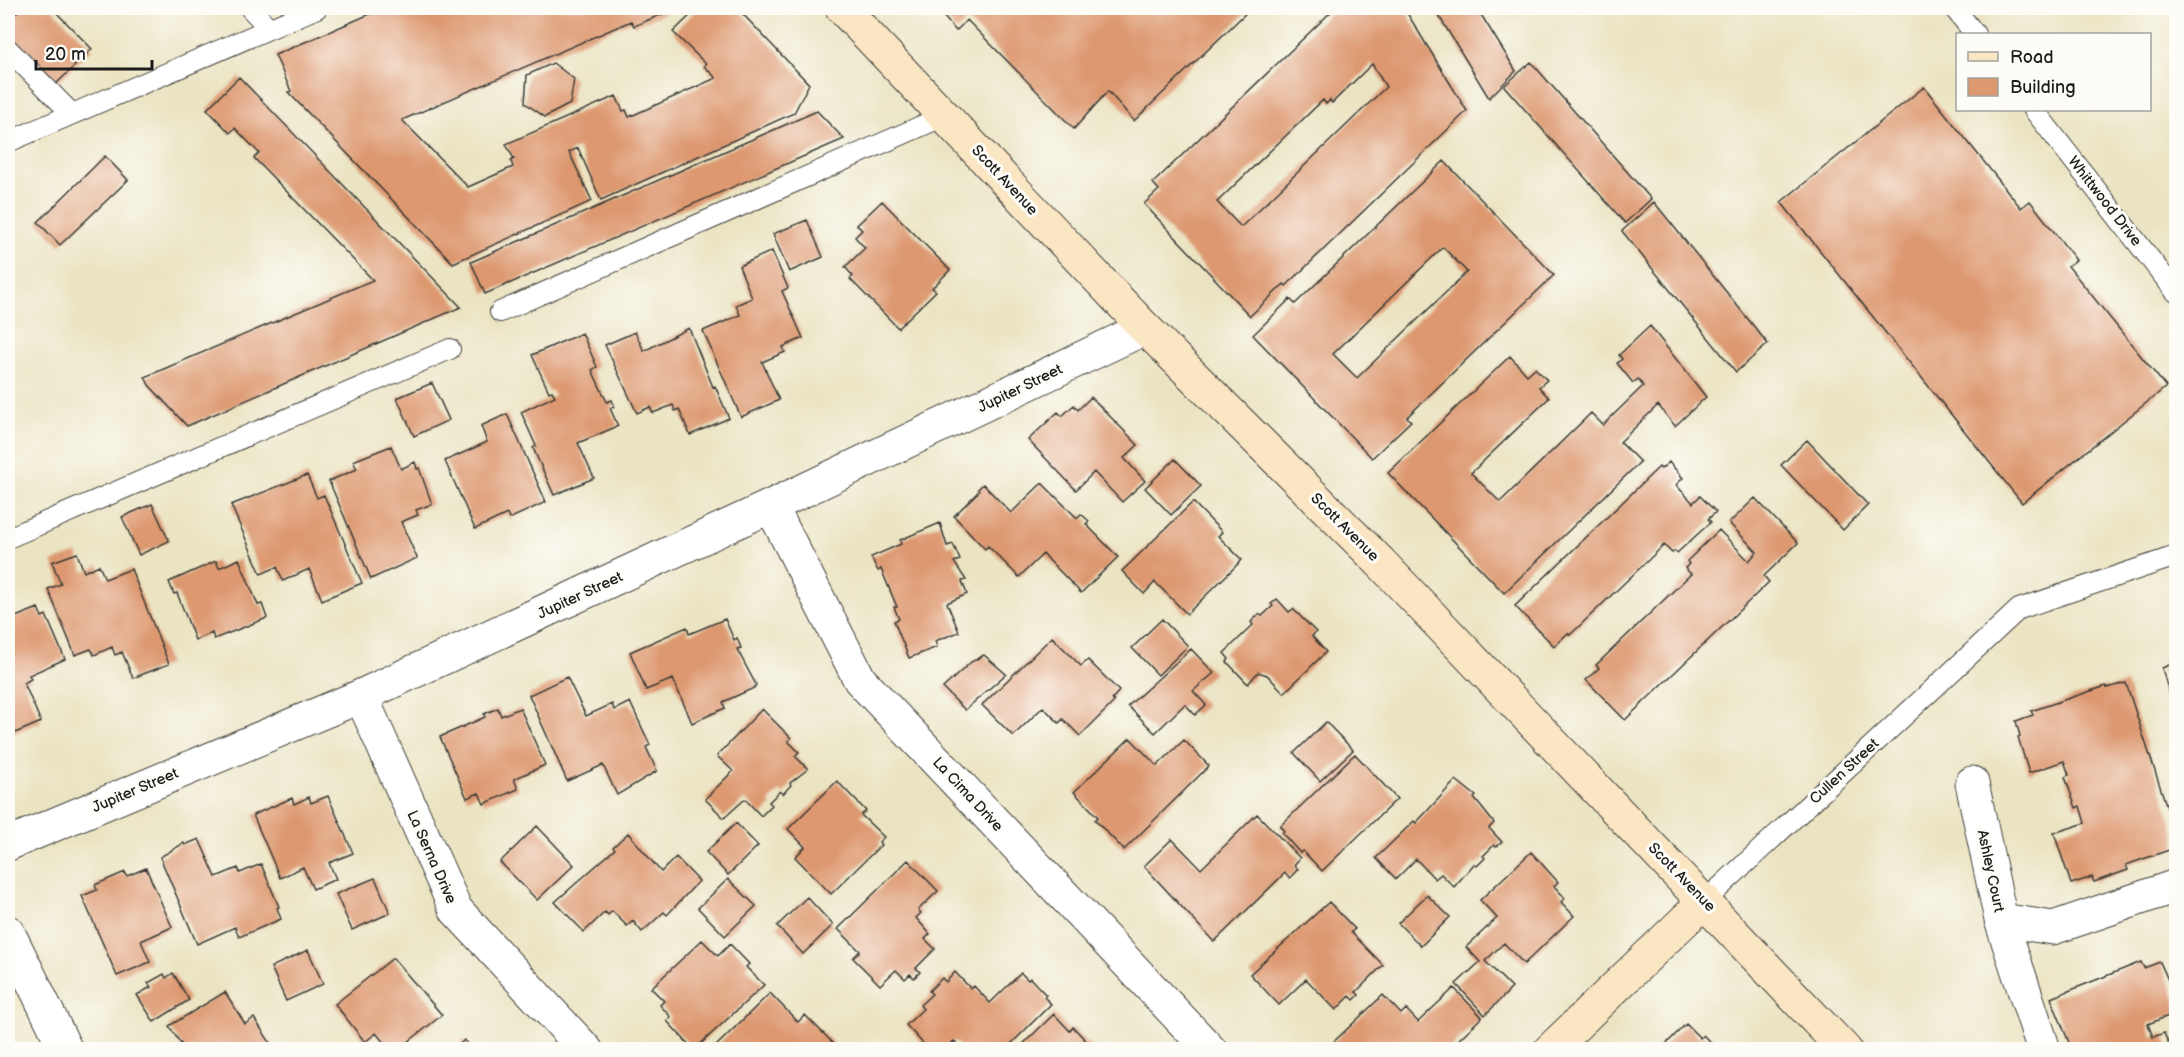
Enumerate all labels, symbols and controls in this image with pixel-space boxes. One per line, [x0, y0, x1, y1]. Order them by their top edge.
scale bar [36, 33, 152, 71]
legend [1956, 33, 2151, 111]
text: 20 m [45, 44, 86, 65]
text: Road [2010, 47, 2054, 68]
text: Building [2010, 77, 2076, 98]
street label: Scott Avenue [967, 141, 1042, 219]
street label: Whittwood Drive [2064, 152, 2146, 250]
street label: Jupiter Street [975, 360, 1066, 417]
street label: Scott Avenue [1306, 489, 1383, 566]
street label: Jupiter Street [535, 567, 626, 623]
street label: Cullen Street [1806, 734, 1883, 808]
street label: La Cima Drive [928, 753, 1007, 836]
street label: Jupiter Street [89, 764, 182, 817]
street label: La Serna Drive [403, 808, 461, 907]
street label: Ashley Court [1973, 828, 2009, 914]
street label: Scott Avenue [1644, 839, 1719, 916]

